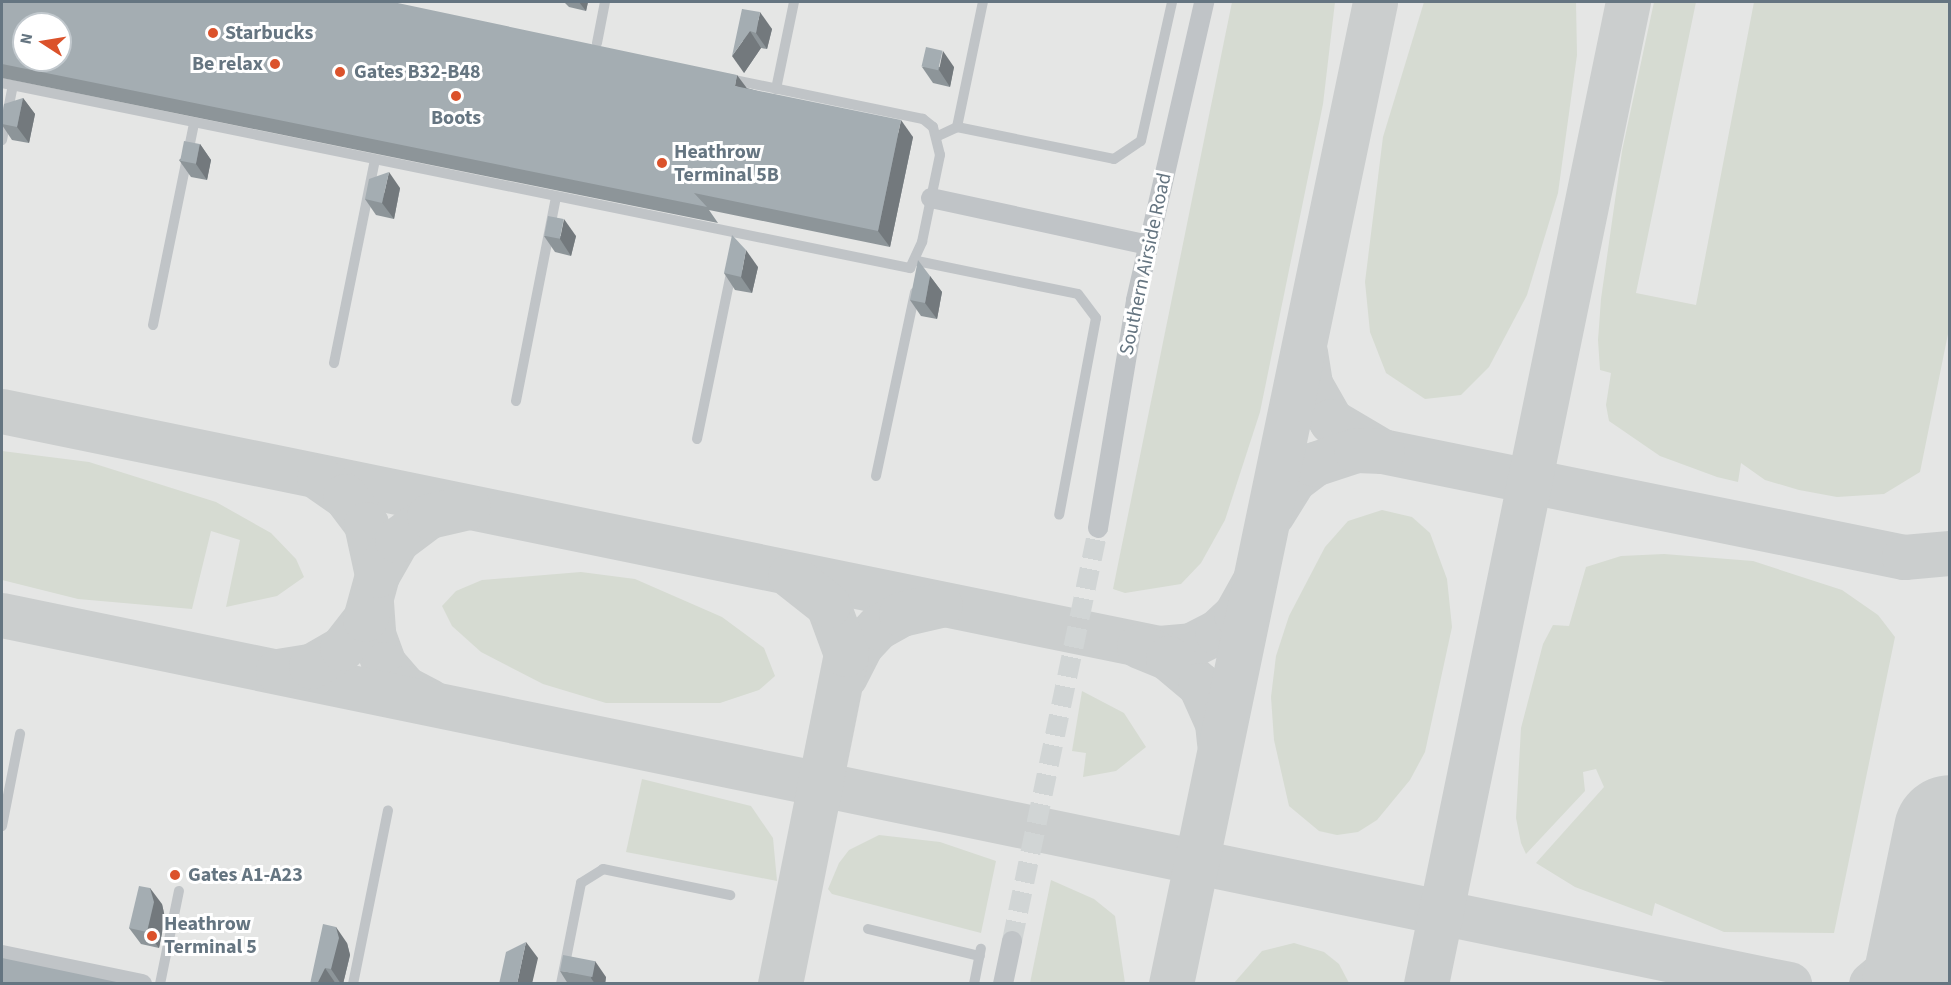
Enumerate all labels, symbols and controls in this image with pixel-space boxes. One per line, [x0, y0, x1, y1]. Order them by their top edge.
north arrow [12, 12, 72, 72]
place label: Starbucks [225, 21, 313, 45]
marker: Starbucks [206, 26, 220, 40]
text: N [14, 31, 38, 46]
place label: Be relax [192, 52, 263, 76]
marker: Be relax [268, 57, 282, 71]
place label: Gates B32-B48 [354, 60, 481, 84]
marker: Gates B32-B48 [331, 63, 349, 81]
marker: Boots [449, 89, 463, 103]
place label: Boots [431, 106, 481, 130]
place label: Heathrow Terminal 5B [674, 140, 779, 187]
marker: Heathrow Terminal 5B [655, 156, 669, 170]
street label: Southern Airside Road [1115, 171, 1177, 357]
place label: Gates A1-A23 [188, 863, 303, 887]
marker: Gates A1-A23 [166, 866, 184, 884]
place label: Heathrow Terminal 5 [164, 912, 257, 959]
marker: Heathrow Terminal 5 [145, 929, 159, 943]

